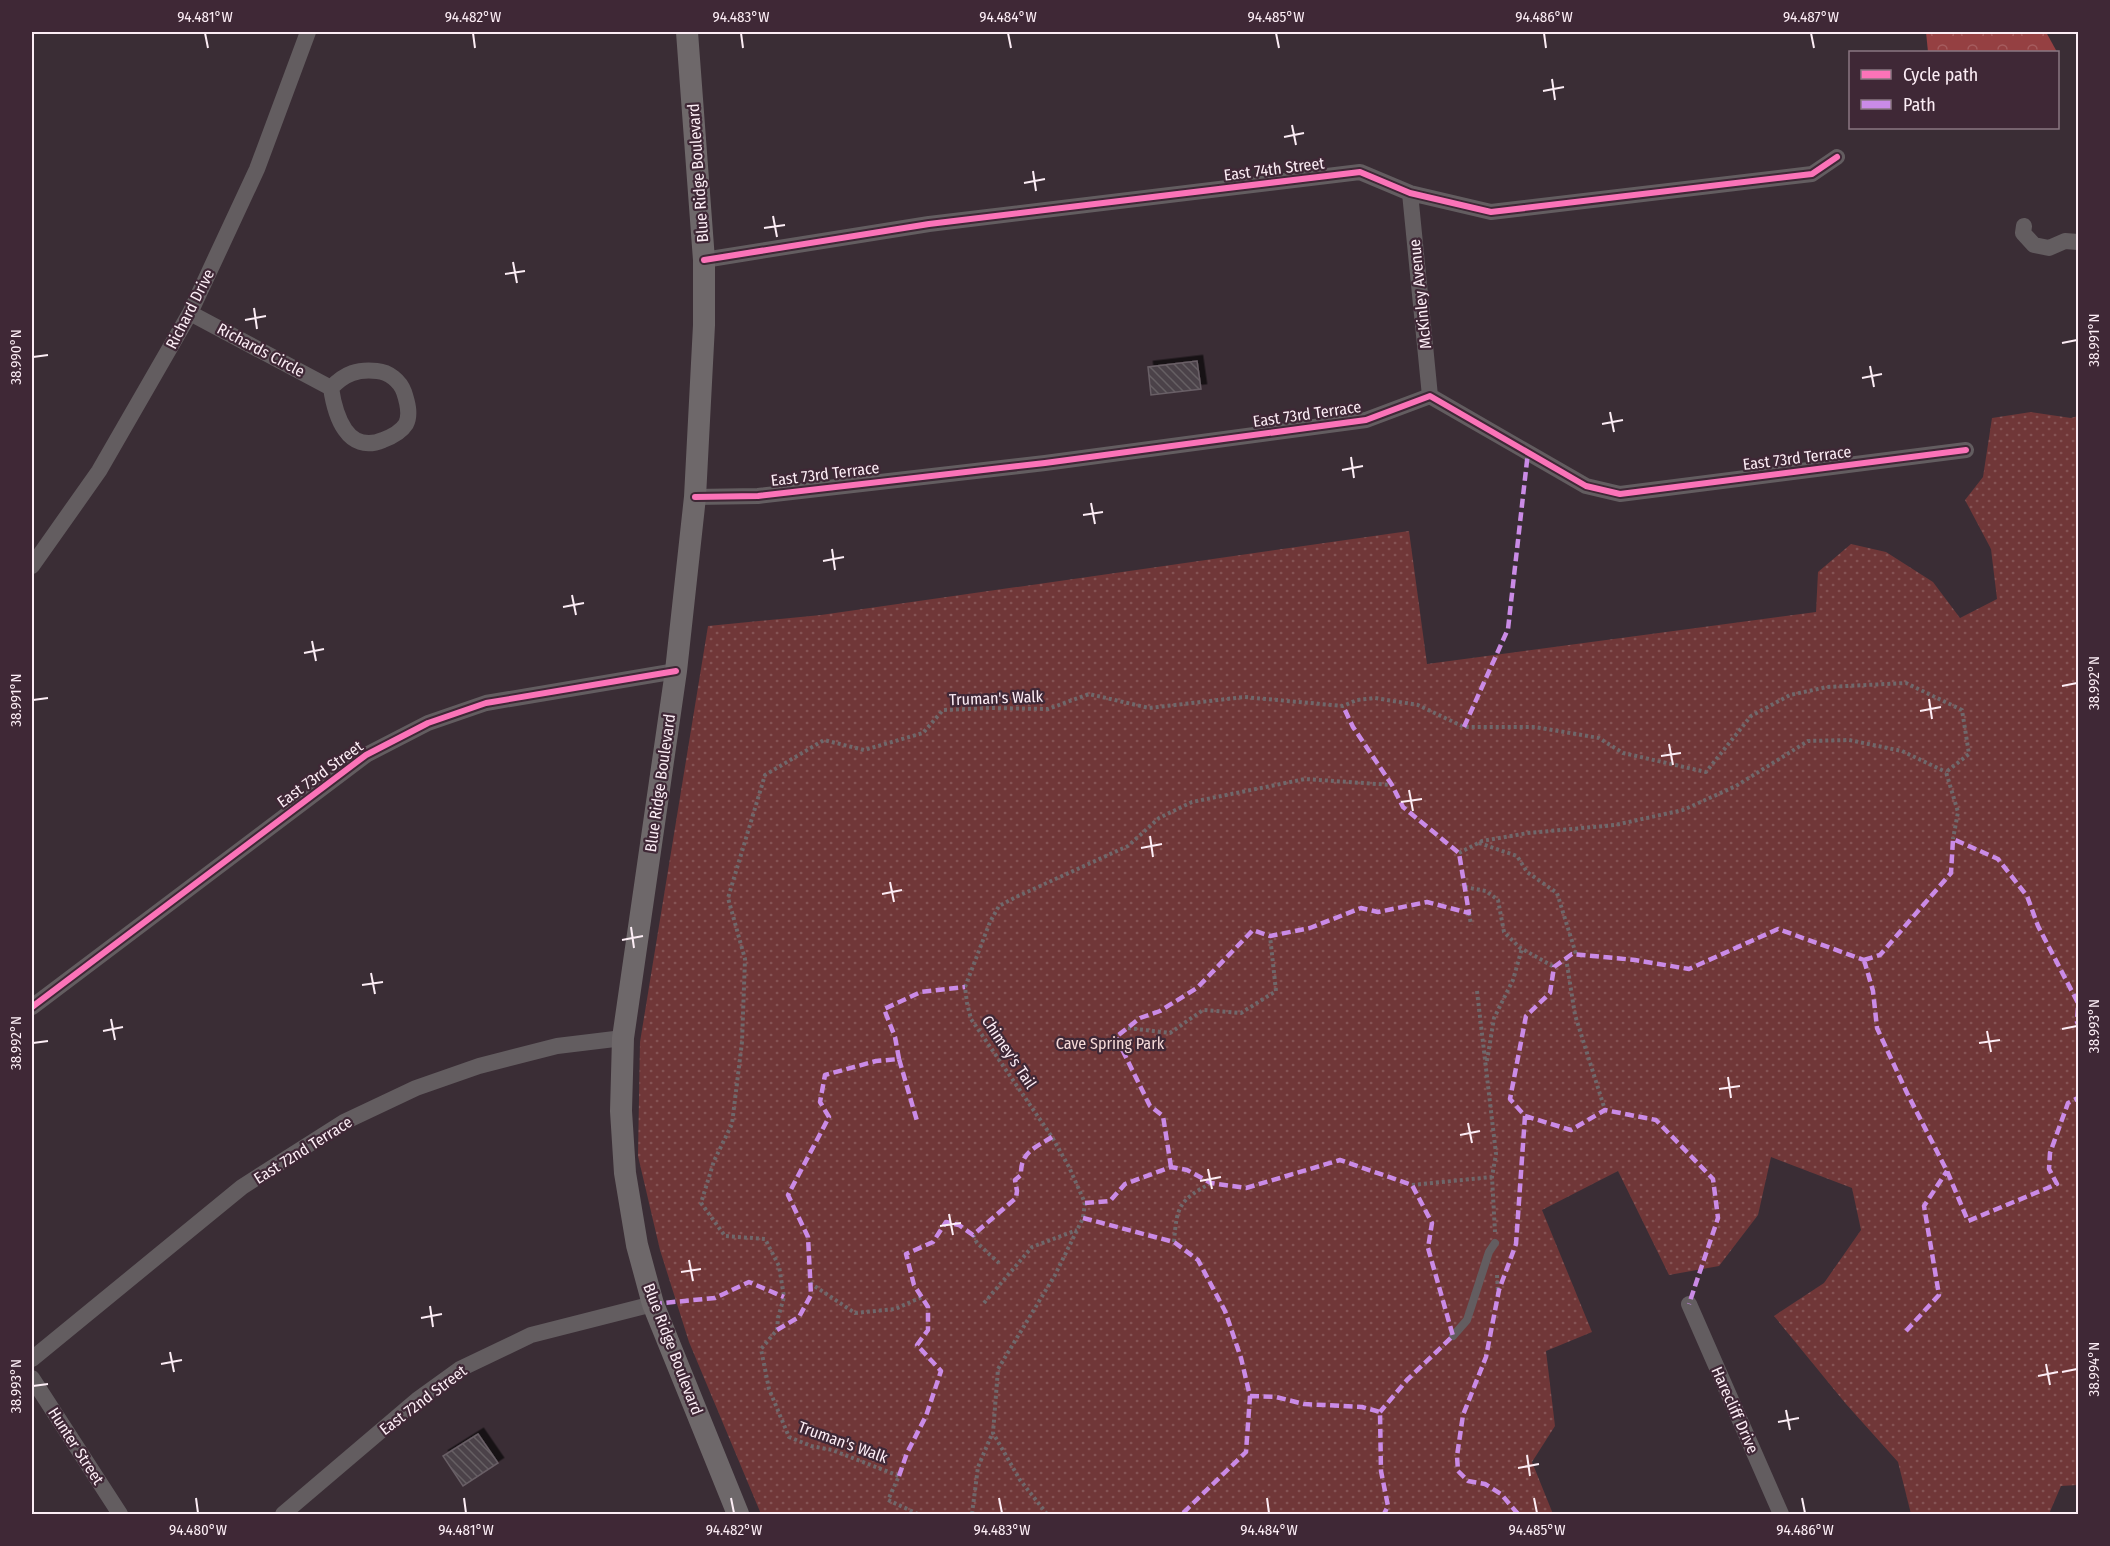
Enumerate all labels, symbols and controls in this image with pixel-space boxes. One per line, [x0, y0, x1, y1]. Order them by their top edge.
text: 94.481°W [177, 8, 233, 26]
text: 94.482°W [445, 8, 501, 26]
text: 94.483°W [713, 8, 769, 26]
text: 94.484°W [979, 8, 1037, 26]
text: 94.485°W [1248, 8, 1304, 26]
text: 94.486°W [1515, 8, 1573, 26]
text: 94.487°W [1783, 8, 1839, 26]
legend [1849, 51, 2059, 129]
text: Cycle path [1903, 64, 1978, 86]
text: Path [1903, 94, 1936, 116]
street label: Blue Ridge Boulevard [684, 103, 712, 243]
street label: East 74th Street [1223, 153, 1326, 185]
street label: McKinley Avenue [1405, 238, 1435, 350]
street label: Richard Drive [162, 266, 218, 352]
text: 38.991°N [2085, 313, 2103, 367]
street label: Richards Circle [214, 319, 308, 381]
text: 38.990°N [7, 329, 25, 385]
street label: East 73rd Terrace [1252, 397, 1363, 431]
street label: East 73rd Terrace [1742, 442, 1853, 474]
street label: East 73rd Terrace [770, 458, 881, 490]
text: 38.992°N [2085, 656, 2103, 710]
text: 38.991°N [7, 673, 25, 727]
street label: Truman's Walk [949, 687, 1044, 709]
street label: Blue Ridge Boulevard [641, 713, 679, 853]
street label: East 73rd Street [273, 736, 367, 811]
text: 38.993°N [2085, 999, 2103, 1053]
street label: Chimey's Tail [978, 1012, 1040, 1092]
text: 38.992°N [7, 1016, 25, 1070]
park label: Cave Spring Park [1056, 1034, 1165, 1053]
street label: East 72nd Terrace [250, 1112, 356, 1188]
street label: Blue Ridge Boulevard [639, 1281, 707, 1417]
text: 38.994°N [2085, 1342, 2103, 1396]
text: 38.993°N [7, 1359, 25, 1413]
street label: East 72nd Street [376, 1361, 471, 1439]
street label: Harecliff Drive [1707, 1364, 1763, 1456]
street label: Hunter Street [44, 1404, 108, 1489]
street label: Truman's Walk [796, 1417, 891, 1467]
text: 94.480°W [169, 1521, 227, 1539]
text: 94.481°W [438, 1521, 494, 1539]
text: 94.482°W [706, 1521, 762, 1539]
text: 94.483°W [974, 1521, 1030, 1539]
text: 94.484°W [1240, 1521, 1298, 1539]
text: 94.485°W [1509, 1521, 1565, 1539]
text: 94.486°W [1776, 1521, 1834, 1539]

